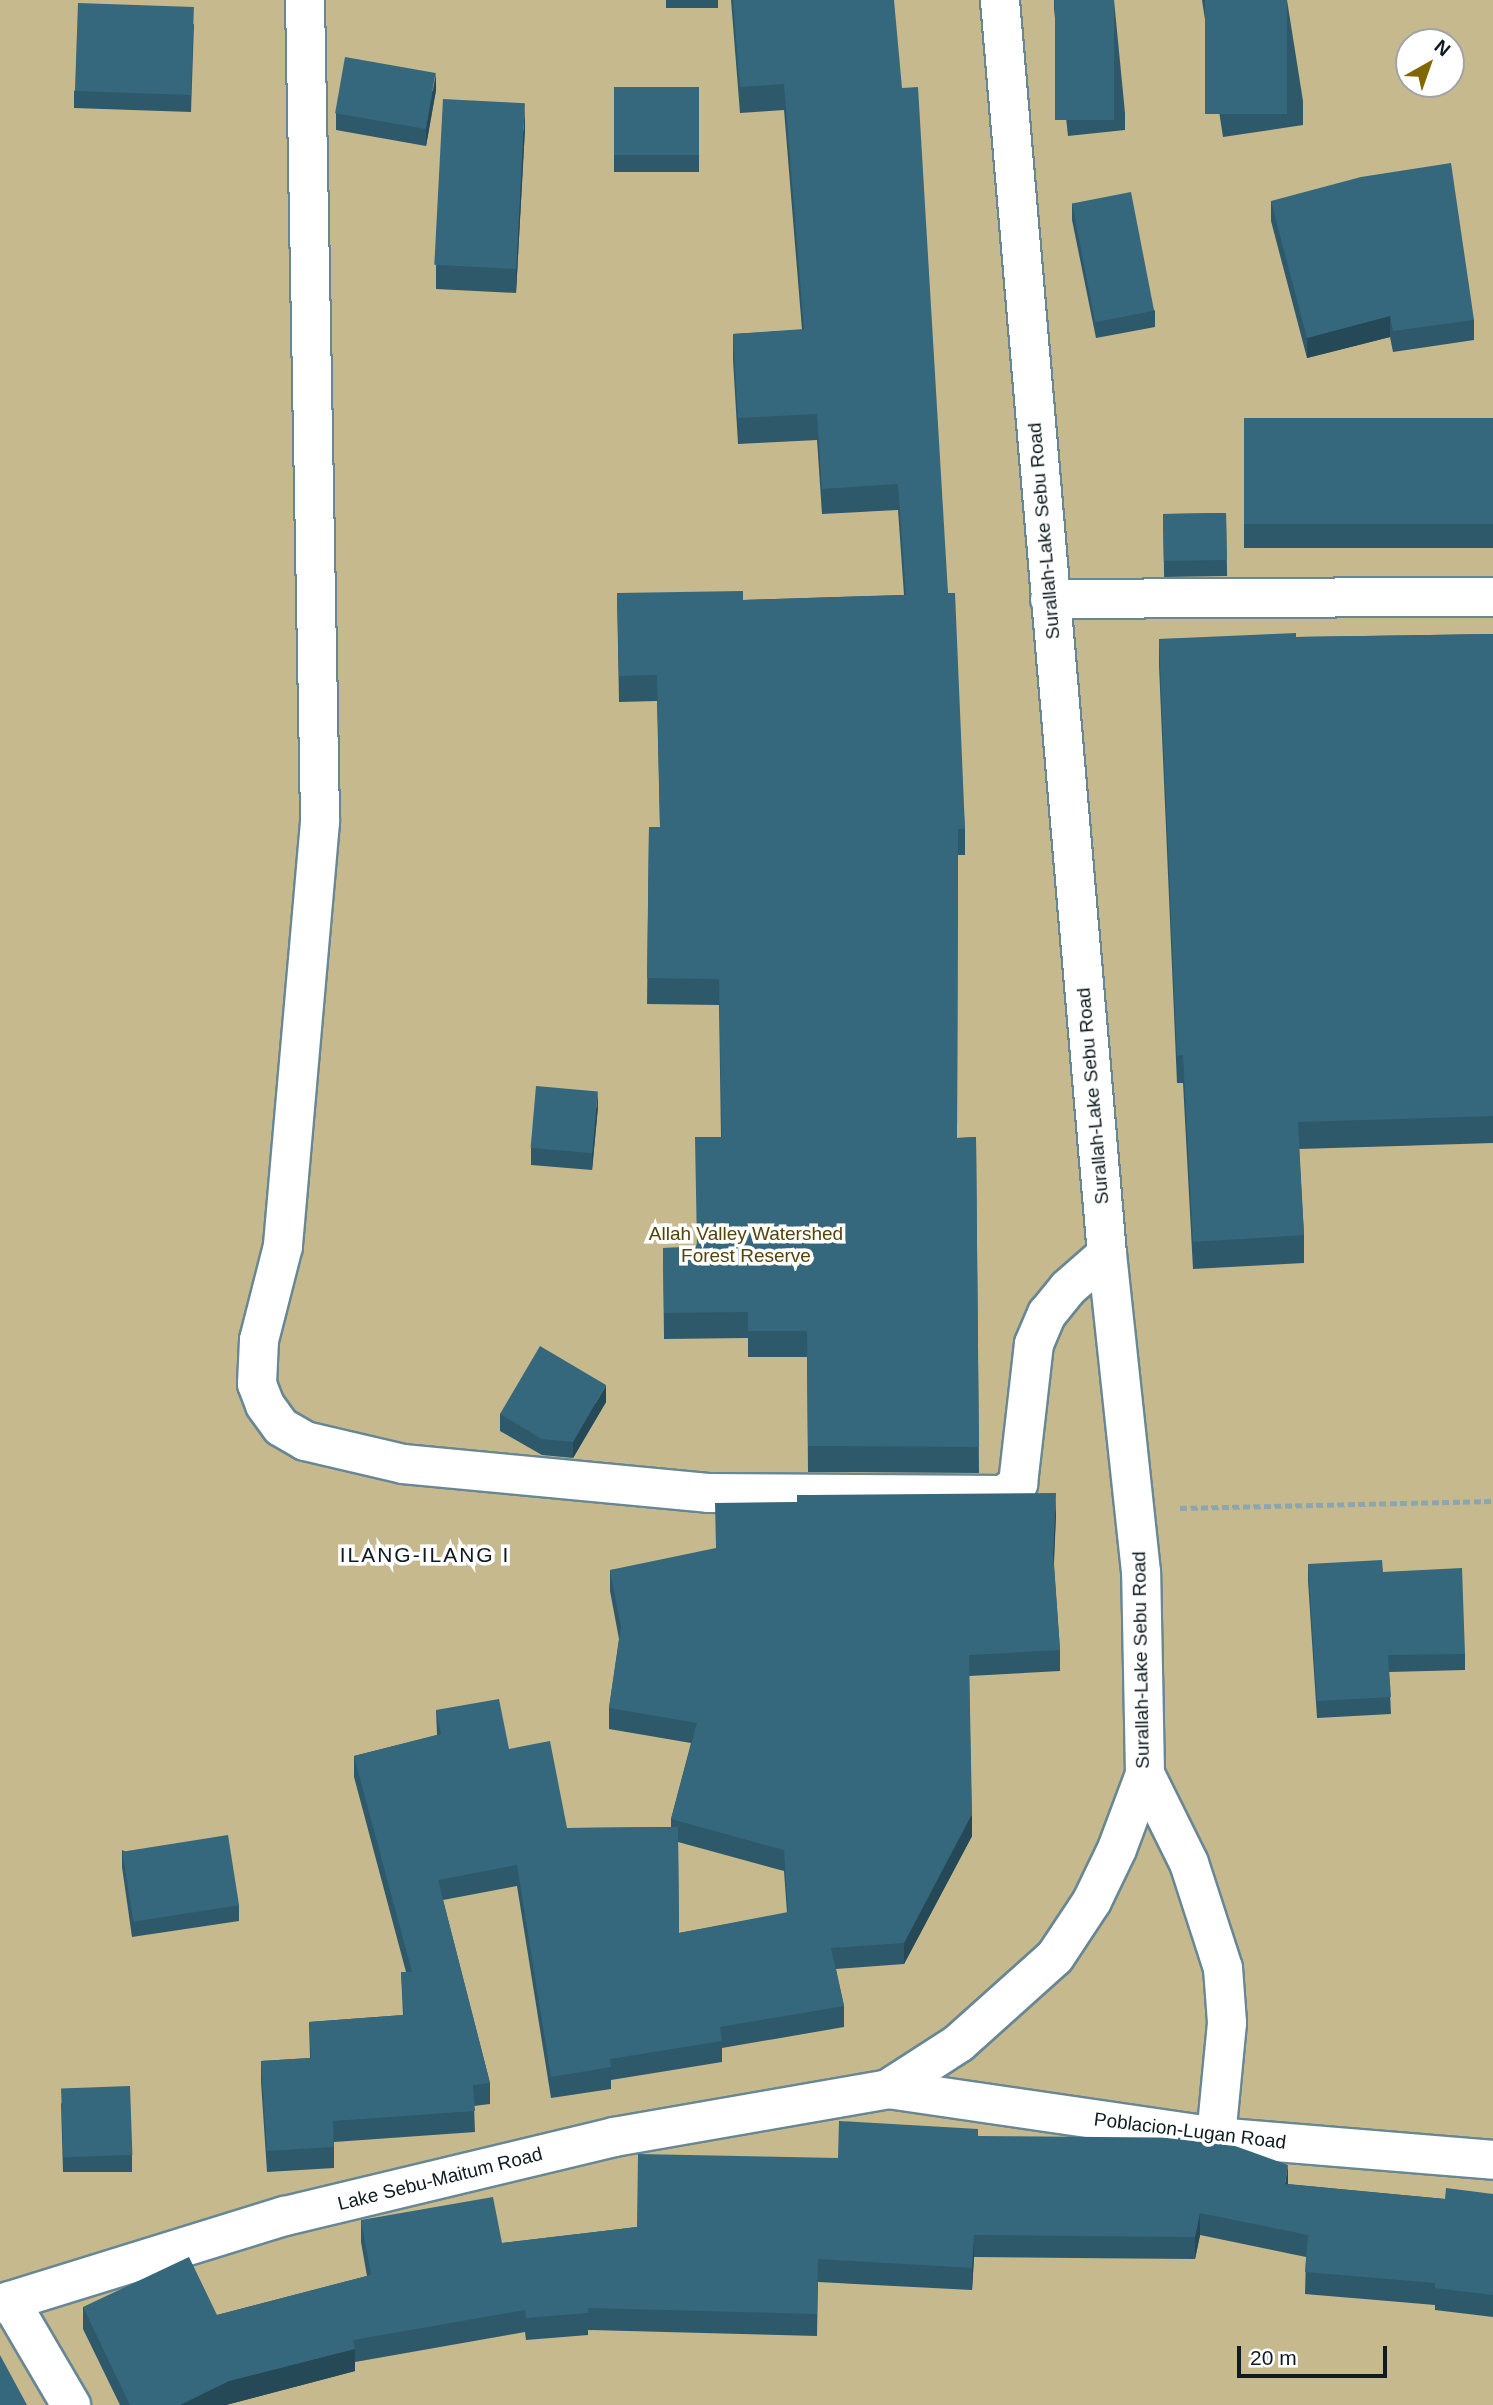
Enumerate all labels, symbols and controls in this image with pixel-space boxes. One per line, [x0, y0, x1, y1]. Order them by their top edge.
north arrow [1395, 28, 1465, 98]
text: N [1431, 36, 1455, 61]
street label: Surallah-Lake Sebu Road [1023, 422, 1065, 640]
street label: Surallah-Lake Sebu Road [1072, 987, 1114, 1205]
park label: Allah Valley Watershed Forest Reserve [649, 1223, 843, 1267]
district label: ILANG-ILANG I [341, 1542, 509, 1568]
street label: Surallah-Lake Sebu Road [1128, 1551, 1154, 1769]
street label: Poblacion-Lugan Road [1093, 2108, 1287, 2154]
street label: Lake Sebu-Maitum Road [335, 2143, 545, 2215]
scale bar [1241, 2332, 1392, 2376]
text: 20 m [1250, 2346, 1297, 2369]

